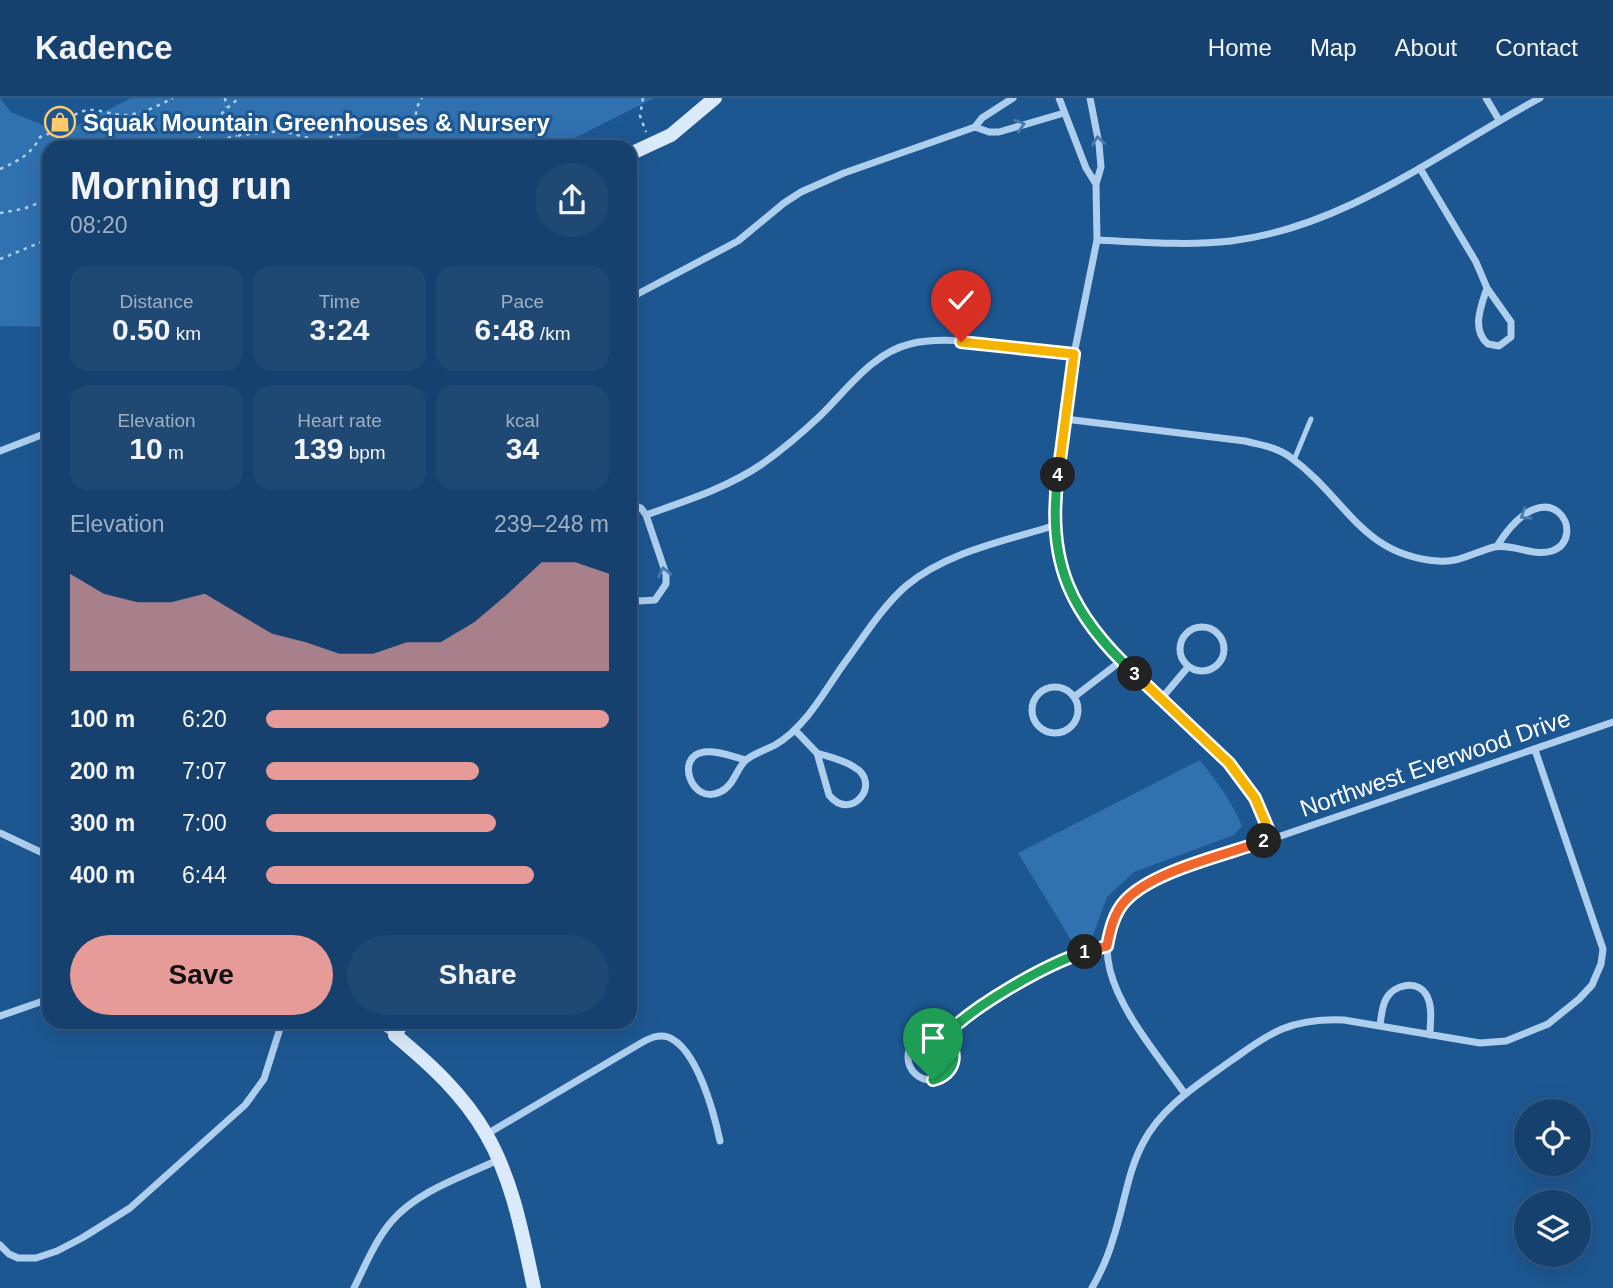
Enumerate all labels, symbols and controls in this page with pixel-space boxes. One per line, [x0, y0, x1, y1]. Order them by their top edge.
text: Kadence [35, 29, 173, 66]
text: Home [1208, 34, 1272, 61]
text: Map [1310, 34, 1357, 61]
text: About [1395, 34, 1457, 61]
text: Contact [1495, 34, 1578, 61]
shop icon: Squak Mountain Greenhouses & Nursery [43, 105, 77, 139]
place label: Squak Mountain Greenhouses & Nursery [83, 109, 550, 136]
one-way arrow [1014, 119, 1026, 134]
one-way arrow [1091, 135, 1106, 147]
button: share [535, 163, 609, 237]
text: Morning run [70, 165, 292, 207]
text: 08:20 [70, 212, 128, 238]
pin [931, 270, 991, 342]
icon: check [942, 281, 980, 319]
text: Distance [120, 291, 193, 312]
text: Time [319, 291, 360, 312]
text: Pace [501, 291, 544, 312]
text: 0.50 [112, 313, 170, 346]
text: 3:24 [309, 313, 370, 346]
text: 6:48 [475, 313, 535, 346]
text: km [170, 323, 201, 344]
text: /km [535, 323, 570, 344]
text: Elevation [117, 410, 196, 431]
text: Heart rate [297, 410, 382, 431]
text: kcal [506, 410, 539, 431]
text: 10 [129, 432, 163, 465]
text: 139 [293, 432, 343, 465]
text: 34 [506, 432, 539, 465]
text: m [163, 442, 184, 463]
text: bpm [343, 442, 386, 463]
pin: 4 [1040, 458, 1076, 492]
text: 4 [1052, 464, 1063, 485]
one-way arrow [1520, 507, 1533, 520]
text: Elevation [70, 511, 165, 537]
text: 239–248 m [494, 511, 609, 537]
one-way arrow [657, 566, 672, 578]
pin: 3 [1118, 656, 1152, 692]
text: 3 [1129, 663, 1140, 684]
street label: Northwest Everwood Drive [1296, 704, 1574, 822]
text: 100 m [70, 706, 135, 732]
text: 6:20 [182, 706, 227, 732]
text: 200 m [70, 758, 135, 784]
text: 7:07 [182, 758, 227, 784]
text: 300 m [70, 810, 135, 836]
text: 7:00 [182, 810, 227, 836]
pin: 2 [1246, 824, 1282, 858]
text: 2 [1258, 830, 1269, 851]
text: 400 m [70, 862, 135, 888]
text: 6:44 [182, 862, 227, 888]
pin: 1 [1068, 934, 1102, 970]
button: Save [70, 935, 333, 1015]
button: Share [347, 935, 609, 1015]
text: 1 [1079, 941, 1090, 962]
pin [903, 1008, 963, 1080]
icon: arrive [914, 1019, 952, 1057]
map controls [1514, 1099, 1591, 1267]
button: locate [1514, 1099, 1591, 1176]
button: layers [1514, 1190, 1591, 1267]

